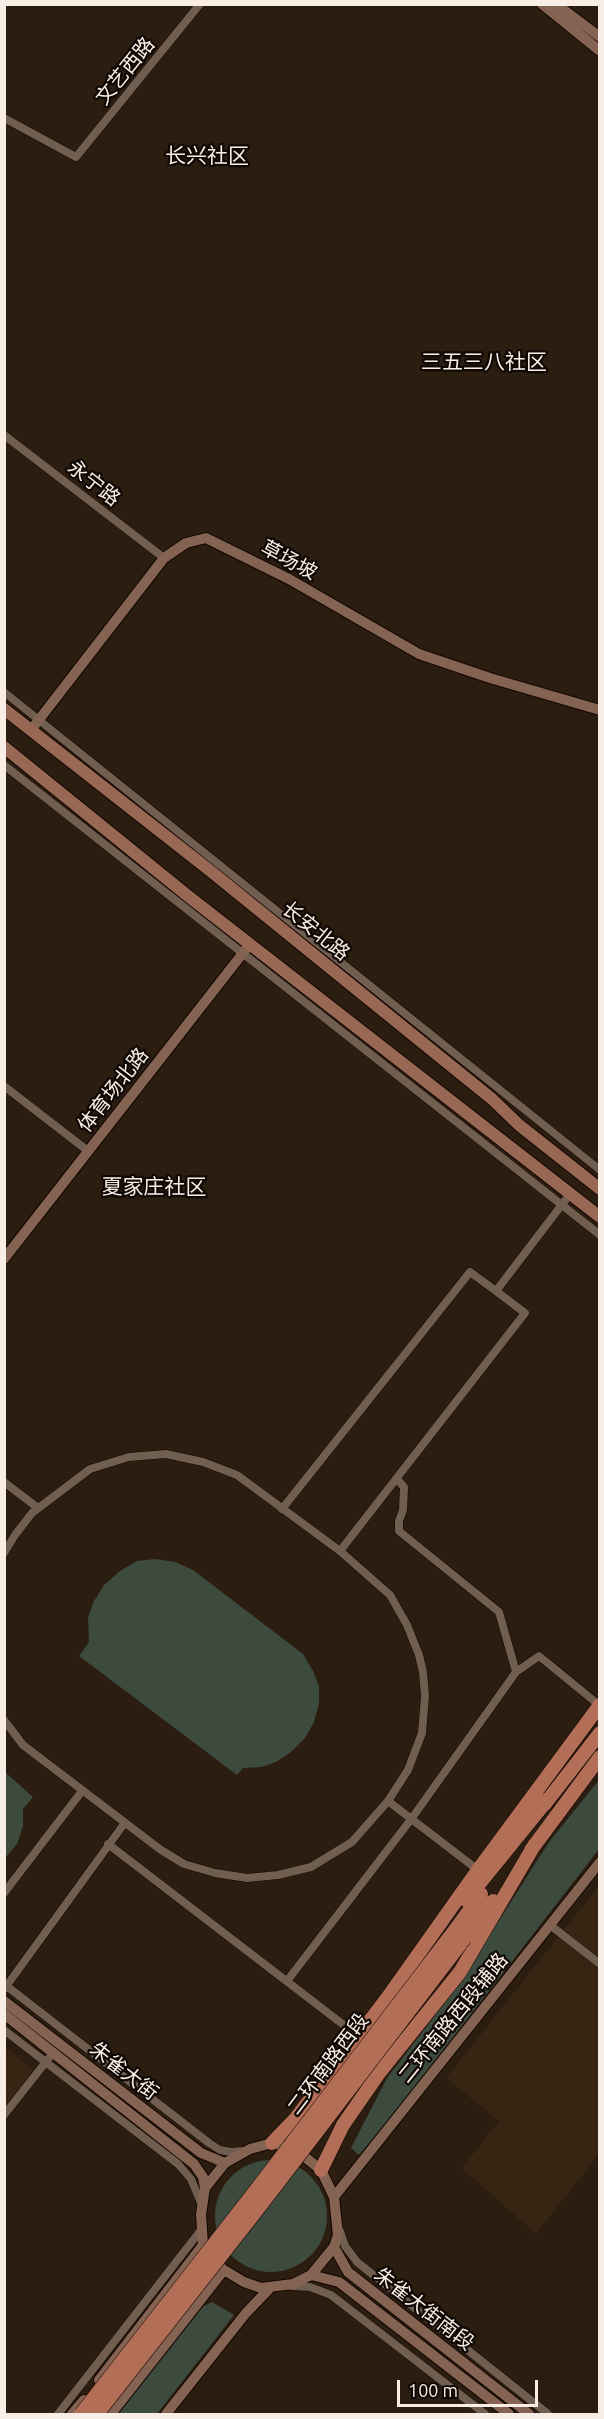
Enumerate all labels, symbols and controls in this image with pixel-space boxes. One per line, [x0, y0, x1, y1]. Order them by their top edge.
street label: 文艺西路 [91, 32, 159, 110]
district label: 长兴社区 [165, 143, 249, 169]
district label: 三五三八社区 [421, 349, 547, 375]
street label: 永宁路 [63, 455, 125, 511]
street label: 草场坡 [257, 535, 321, 585]
street label: 长安北路 [277, 897, 355, 965]
street label: 体育场北路 [73, 1043, 153, 1137]
district label: 夏家庄社区 [102, 1174, 206, 1200]
street label: 二环南路西段辅路 [393, 1948, 513, 2088]
street label: 二环南路西段 [282, 2009, 374, 2119]
street label: 朱雀大街 [85, 2037, 163, 2105]
street label: 朱雀大街南段 [369, 2263, 479, 2355]
scale bar [400, 2368, 541, 2406]
text: 100 m [408, 2380, 458, 2400]

